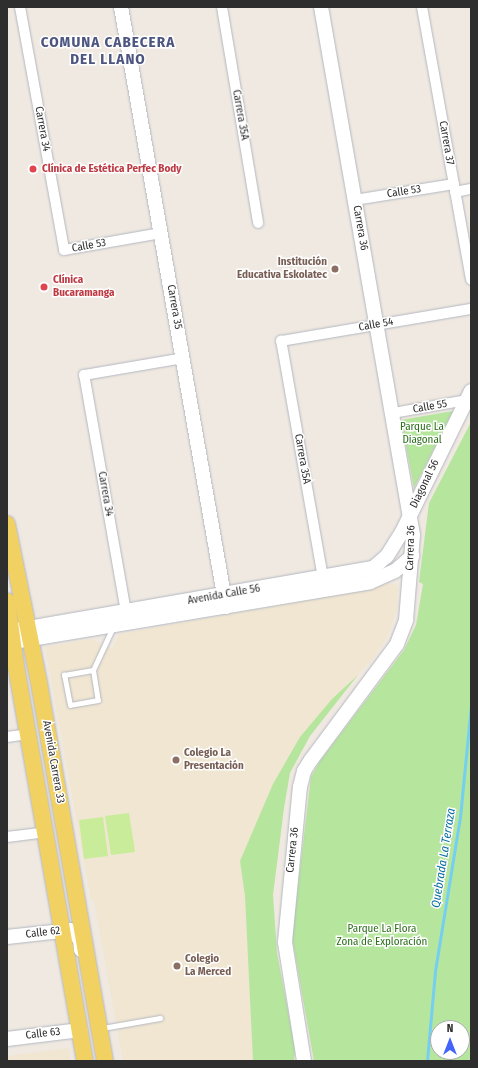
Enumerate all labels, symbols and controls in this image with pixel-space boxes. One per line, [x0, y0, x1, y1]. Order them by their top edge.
district label: COMUNA CABECERA DEL LLANO [41, 33, 175, 68]
street label: Carrera 35A [229, 89, 251, 141]
street label: Carrera 34 [32, 106, 52, 152]
street label: Carrera 37 [436, 120, 456, 166]
place label: Clínica de Estética Perfec Body [42, 162, 181, 176]
marker: Clínica de Estética Perfec Body [27, 163, 39, 175]
street label: Calle 53 [386, 183, 422, 201]
street label: Carrera 36 [350, 204, 370, 252]
street label: Calle 53 [71, 237, 107, 255]
place label: Institución Educativa Eskolatec [237, 256, 327, 282]
marker: Institución Educativa Eskolatec [330, 264, 340, 274]
place label: Clínica Bucaramanga [53, 274, 114, 300]
marker: Clínica Bucaramanga [38, 281, 50, 293]
street label: Carrera 35 [164, 284, 184, 330]
street label: Calle 54 [358, 315, 394, 335]
street label: Calle 55 [412, 397, 448, 417]
park label: Parque La Diagonal [400, 421, 444, 447]
street label: Carrera 35A [291, 433, 313, 485]
street label: Diagonal 56 [408, 458, 442, 510]
street label: Carrera 34 [95, 471, 115, 517]
street label: Carrera 36 [404, 525, 418, 571]
street label: Avenida Calle 56 [187, 582, 261, 608]
street label: Avenida Carrera 33 [39, 720, 67, 804]
place label: Colegio La Presentación [184, 747, 244, 773]
marker: Colegio La Presentación [171, 755, 181, 765]
water label: Quebrada La Terraza [429, 807, 459, 909]
street label: Carrera 36 [284, 827, 302, 873]
park label: Parque La Flora Zona de Exploración [337, 923, 427, 949]
street label: Calle 62 [25, 924, 61, 942]
place label: Colegio La Merced [185, 953, 231, 979]
marker: Colegio La Merced [172, 961, 182, 971]
north arrow [430, 1020, 470, 1060]
text: N [447, 1022, 453, 1035]
street label: Calle 63 [25, 1025, 61, 1043]

